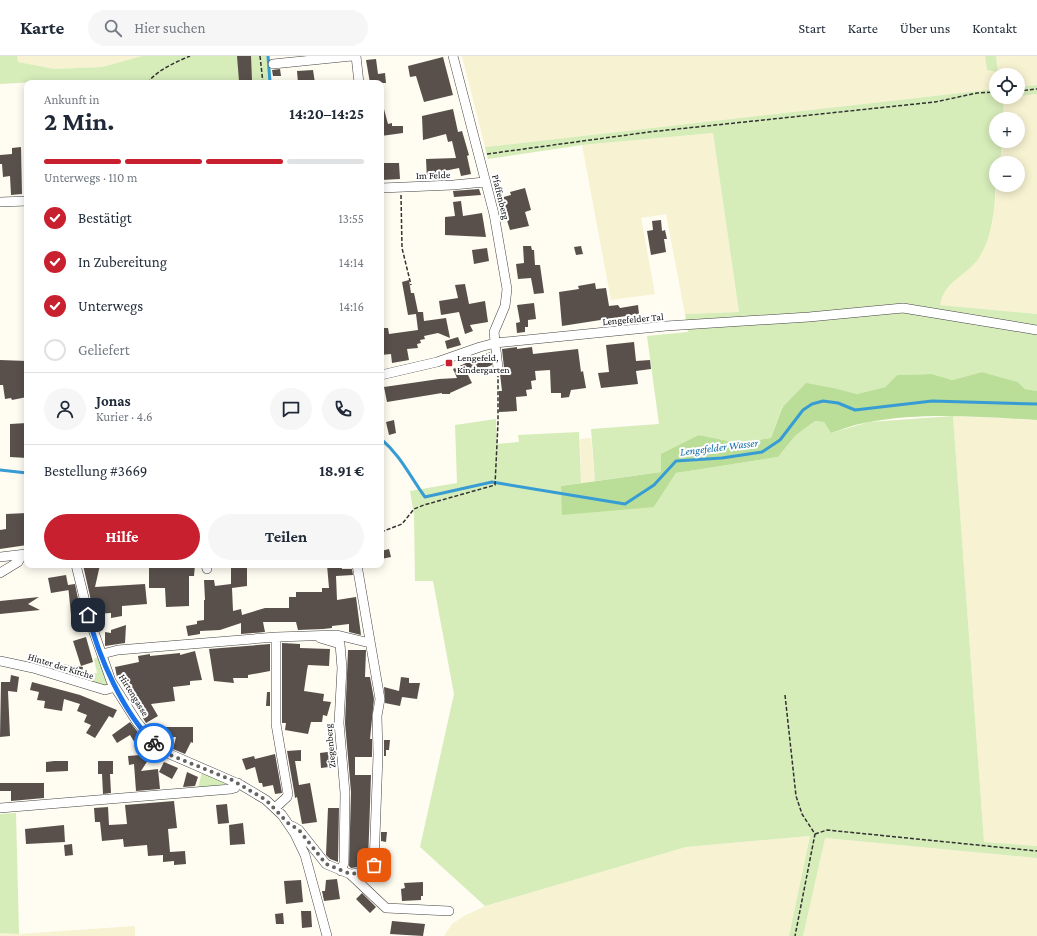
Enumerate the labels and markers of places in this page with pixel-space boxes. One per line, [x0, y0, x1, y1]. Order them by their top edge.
place label: Lengefeld, Kindergarten [457, 352, 510, 375]
marker: Lengefeld, Kindergarten [444, 358, 454, 368]
pin [71, 598, 105, 632]
pin [357, 848, 391, 882]

